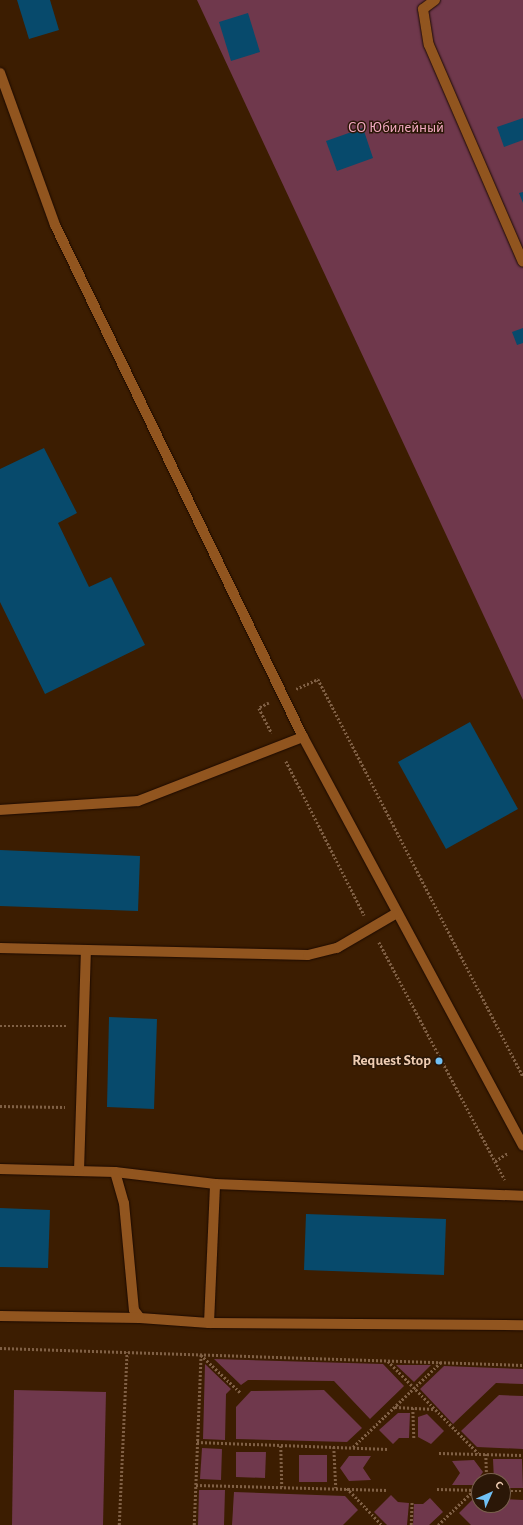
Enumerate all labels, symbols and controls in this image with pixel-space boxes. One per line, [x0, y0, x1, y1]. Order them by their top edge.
park label: СО Юбилейный [348, 119, 444, 137]
place label: Request Stop [352, 1052, 431, 1070]
marker: Request Stop [434, 1056, 444, 1066]
north arrow [471, 1473, 511, 1513]
text: С [493, 1479, 505, 1491]

